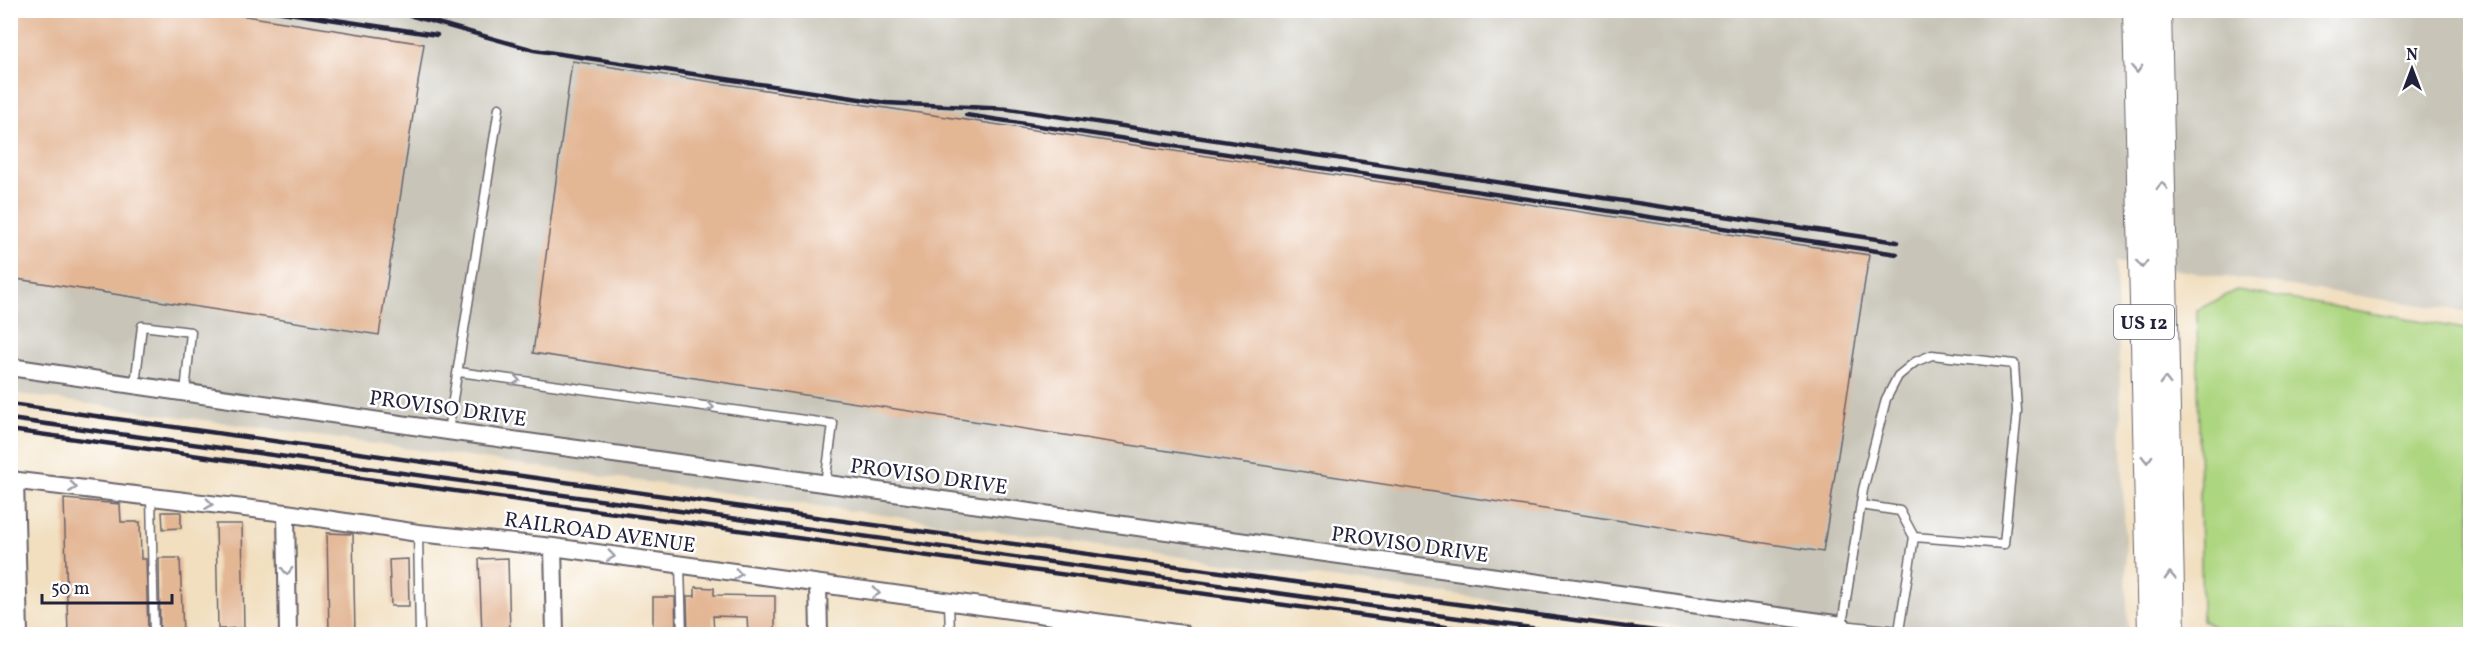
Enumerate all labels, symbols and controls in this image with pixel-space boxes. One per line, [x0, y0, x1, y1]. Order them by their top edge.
north arrow [2382, 39, 2442, 99]
text: N [2406, 45, 2418, 67]
one-way arrow [2131, 64, 2144, 73]
one-way arrow [2155, 182, 2168, 191]
one-way arrow [2136, 259, 2149, 268]
road number: US 12 [2114, 305, 2174, 339]
one-way arrow [512, 373, 521, 385]
one-way arrow [2159, 377, 2172, 386]
street label: PROVISO DRIVE [367, 384, 528, 435]
one-way arrow [705, 400, 714, 412]
street label: PROVISO DRIVE [848, 452, 1009, 503]
one-way arrow [2141, 454, 2153, 463]
one-way arrow [69, 481, 78, 493]
one-way arrow [205, 497, 214, 509]
street label: RAILROAD AVENUE [502, 506, 697, 561]
street label: PROVISO DRIVE [1329, 520, 1490, 571]
one-way arrow [606, 549, 616, 561]
scale bar [42, 567, 172, 605]
one-way arrow [281, 567, 294, 576]
one-way arrow [734, 567, 743, 579]
one-way arrow [2164, 572, 2177, 581]
text: 50 m [51, 577, 90, 602]
one-way arrow [871, 586, 880, 598]

